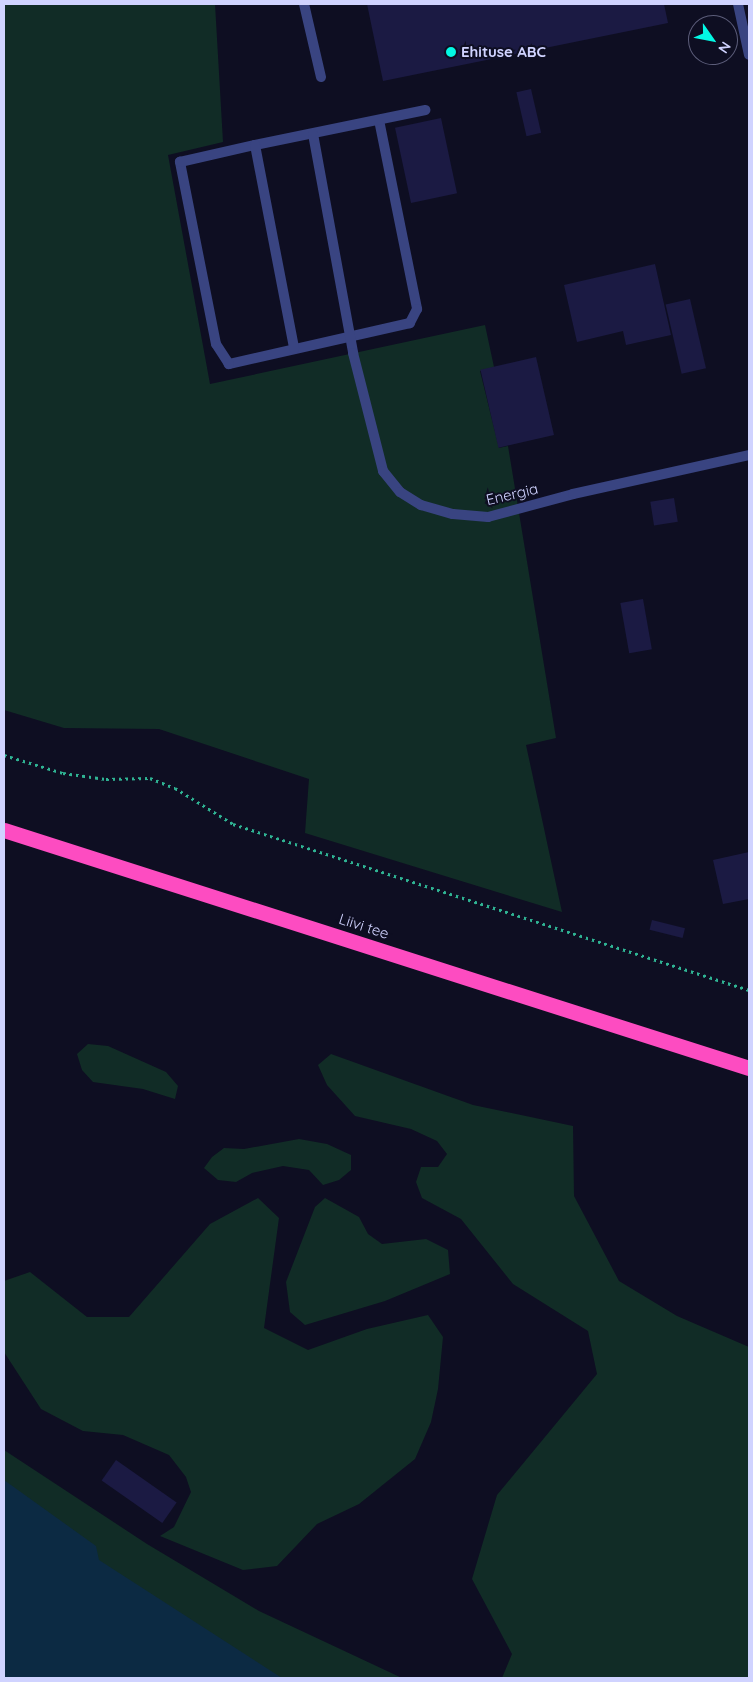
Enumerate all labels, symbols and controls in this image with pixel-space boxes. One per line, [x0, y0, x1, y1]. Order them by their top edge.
north arrow [688, 15, 738, 65]
text: N [714, 38, 735, 57]
place label: Ehituse ABC [461, 43, 546, 61]
marker: Ehituse ABC [445, 46, 457, 58]
street label: Energia [484, 479, 540, 509]
street label: Liivi tee [337, 909, 391, 943]

